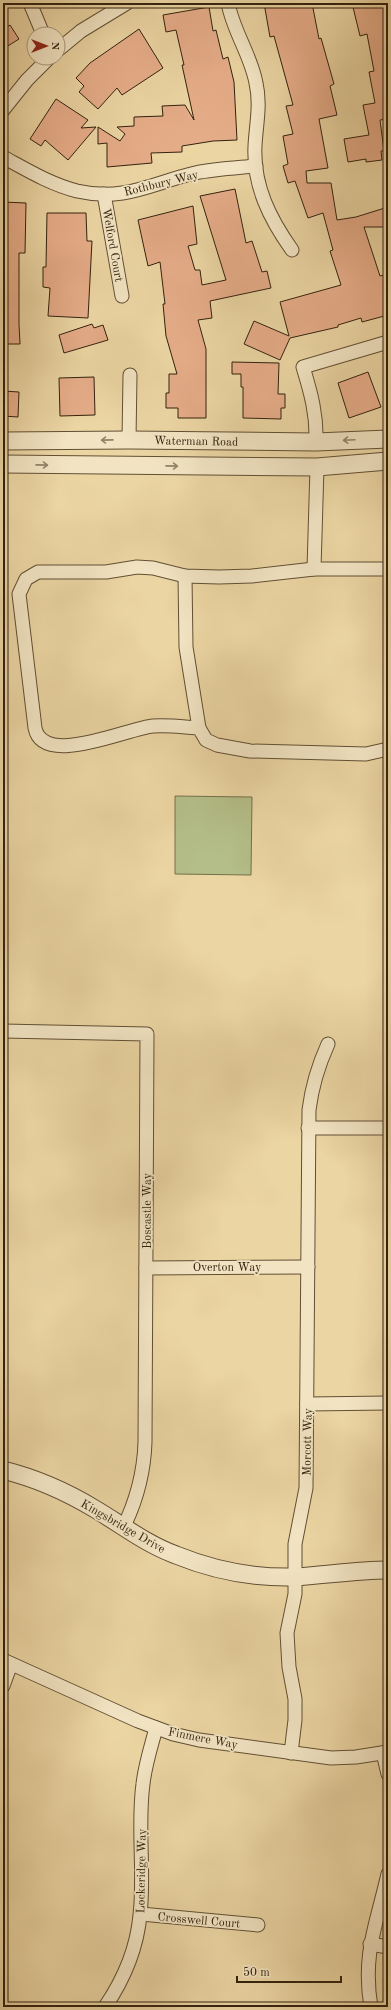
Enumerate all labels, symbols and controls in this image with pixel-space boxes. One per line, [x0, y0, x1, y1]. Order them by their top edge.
north arrow [26, 26, 66, 66]
text: N [49, 42, 60, 51]
street label: Rothbury Way [123, 169, 200, 199]
street label: Welford Court [100, 207, 124, 283]
street label: Waterman Road [154, 435, 238, 449]
one-way arrow [101, 436, 114, 444]
one-way arrow [343, 437, 356, 444]
one-way arrow [35, 461, 48, 469]
one-way arrow [165, 462, 178, 470]
street label: Boscastle Way [142, 1172, 154, 1249]
street label: Overton Way [193, 1262, 262, 1274]
street label: Morcott Way [301, 1407, 315, 1476]
street label: Kingsbridge Drive [78, 1498, 167, 1556]
street label: Finmere Way [167, 1726, 239, 1752]
street label: Lockeridge Way [135, 1828, 149, 1913]
street label: Crosswell Court [157, 1911, 241, 1931]
scale bar [237, 1958, 341, 1984]
text: 50 m [243, 1966, 270, 1979]

